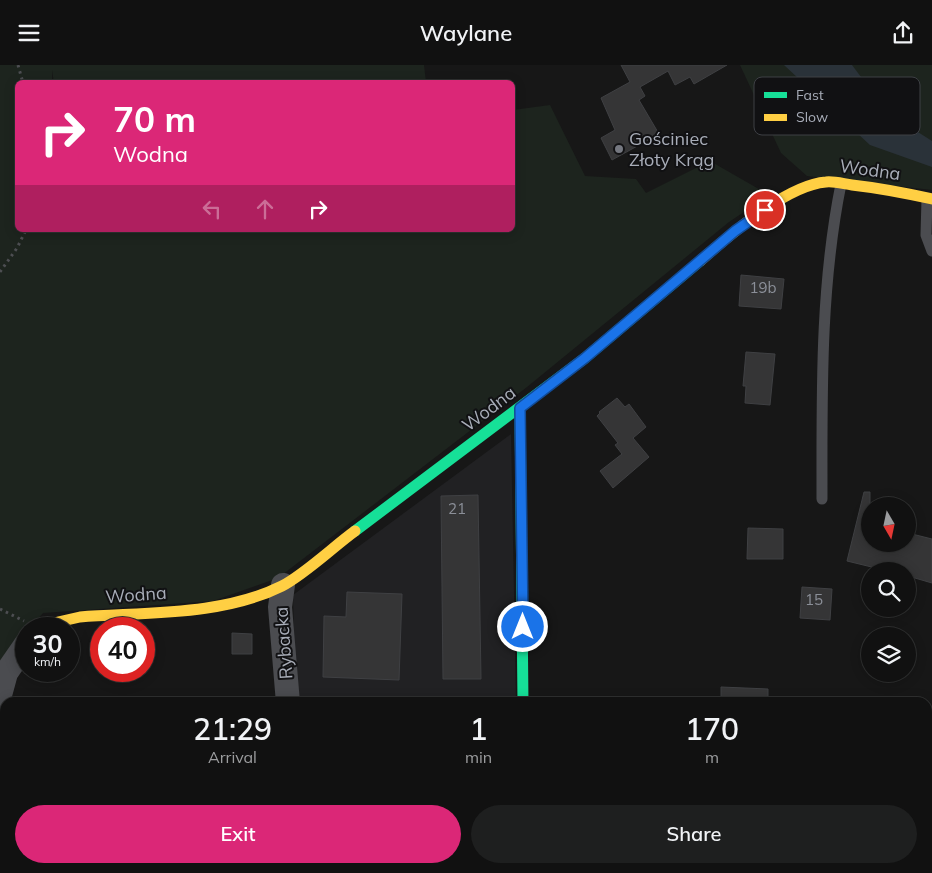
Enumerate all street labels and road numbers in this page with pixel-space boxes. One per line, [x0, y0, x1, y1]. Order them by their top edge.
street label: Wodna [838, 154, 902, 185]
street label: Wodna [457, 381, 520, 436]
street label: Wodna [105, 581, 167, 608]
street label: Rybacka [270, 606, 298, 680]

